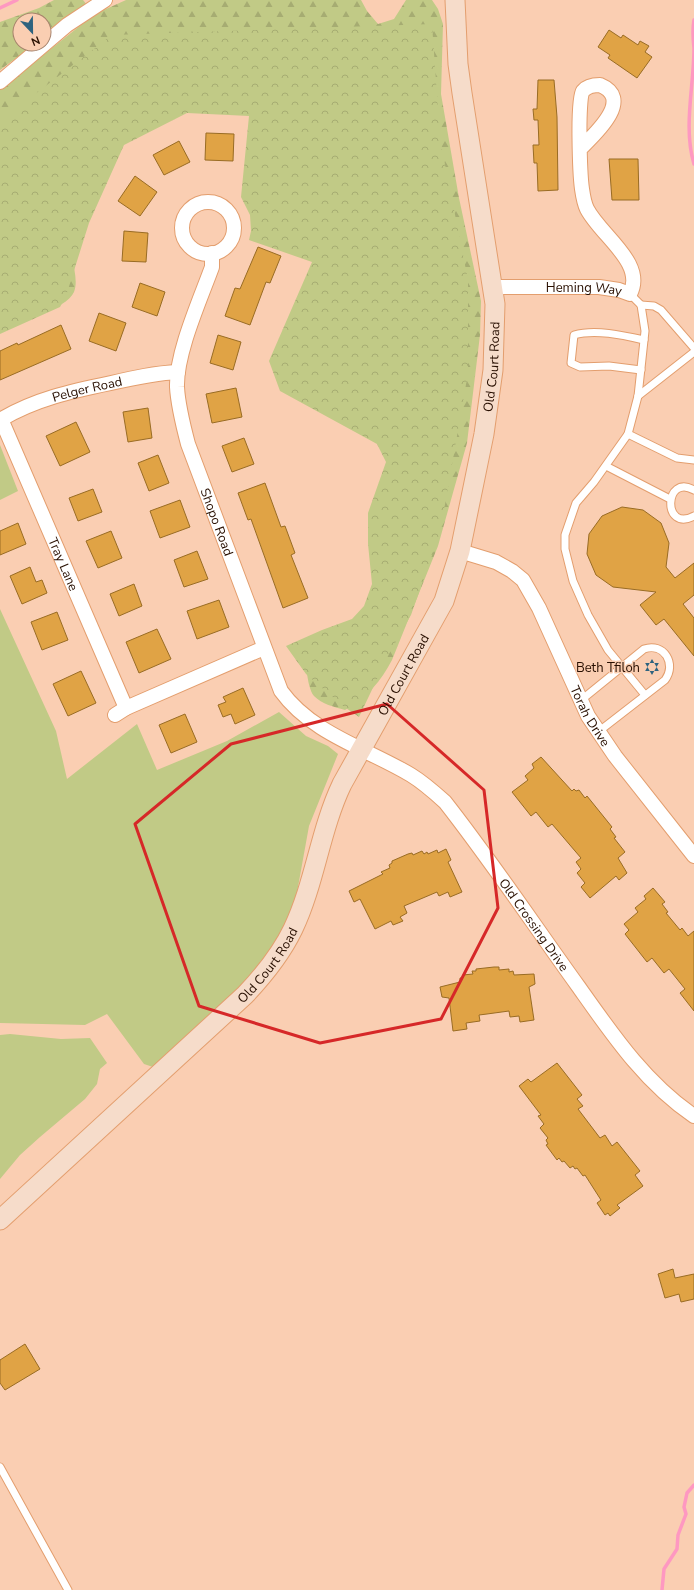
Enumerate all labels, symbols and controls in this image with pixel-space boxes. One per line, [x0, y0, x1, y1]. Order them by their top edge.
north arrow [12, 12, 52, 52]
text: N [29, 32, 42, 49]
street label: Heming Way [546, 279, 623, 300]
street label: Old Court Road [479, 321, 504, 413]
street label: Pelger Road [50, 373, 124, 407]
street label: Shopo Road [195, 486, 237, 559]
street label: Tray Lane [43, 535, 82, 594]
street label: Old Court Road [374, 631, 434, 719]
synagogue icon: Beth Tfiloh [643, 658, 661, 676]
place label: Beth Tfiloh [576, 659, 640, 677]
street label: Torah Drive [565, 683, 614, 750]
street label: Old Crossing Drive [494, 875, 573, 975]
street label: Old Court Road [234, 925, 302, 1008]

